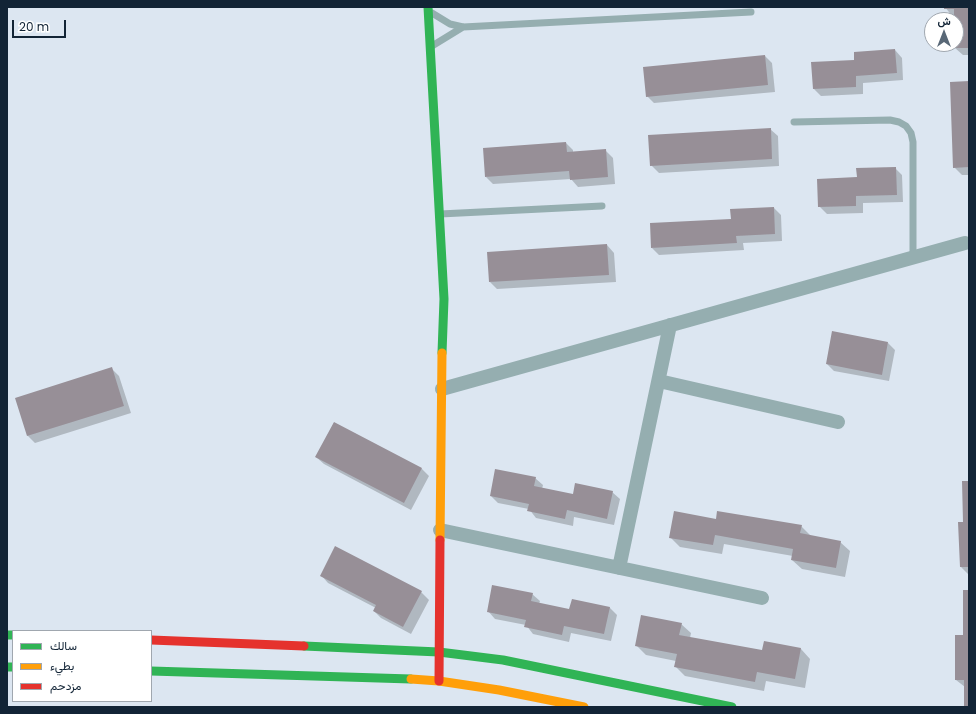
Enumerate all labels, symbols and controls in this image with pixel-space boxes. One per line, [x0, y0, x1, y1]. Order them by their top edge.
scale bar [14, 12, 68, 38]
north arrow [924, 12, 964, 52]
text: ش [937, 13, 951, 29]
text: 20 m [19, 18, 49, 35]
legend [12, 630, 152, 702]
text: سالك [50, 637, 77, 654]
text: بطيء [50, 657, 74, 674]
text: مزدحم [50, 677, 81, 694]

